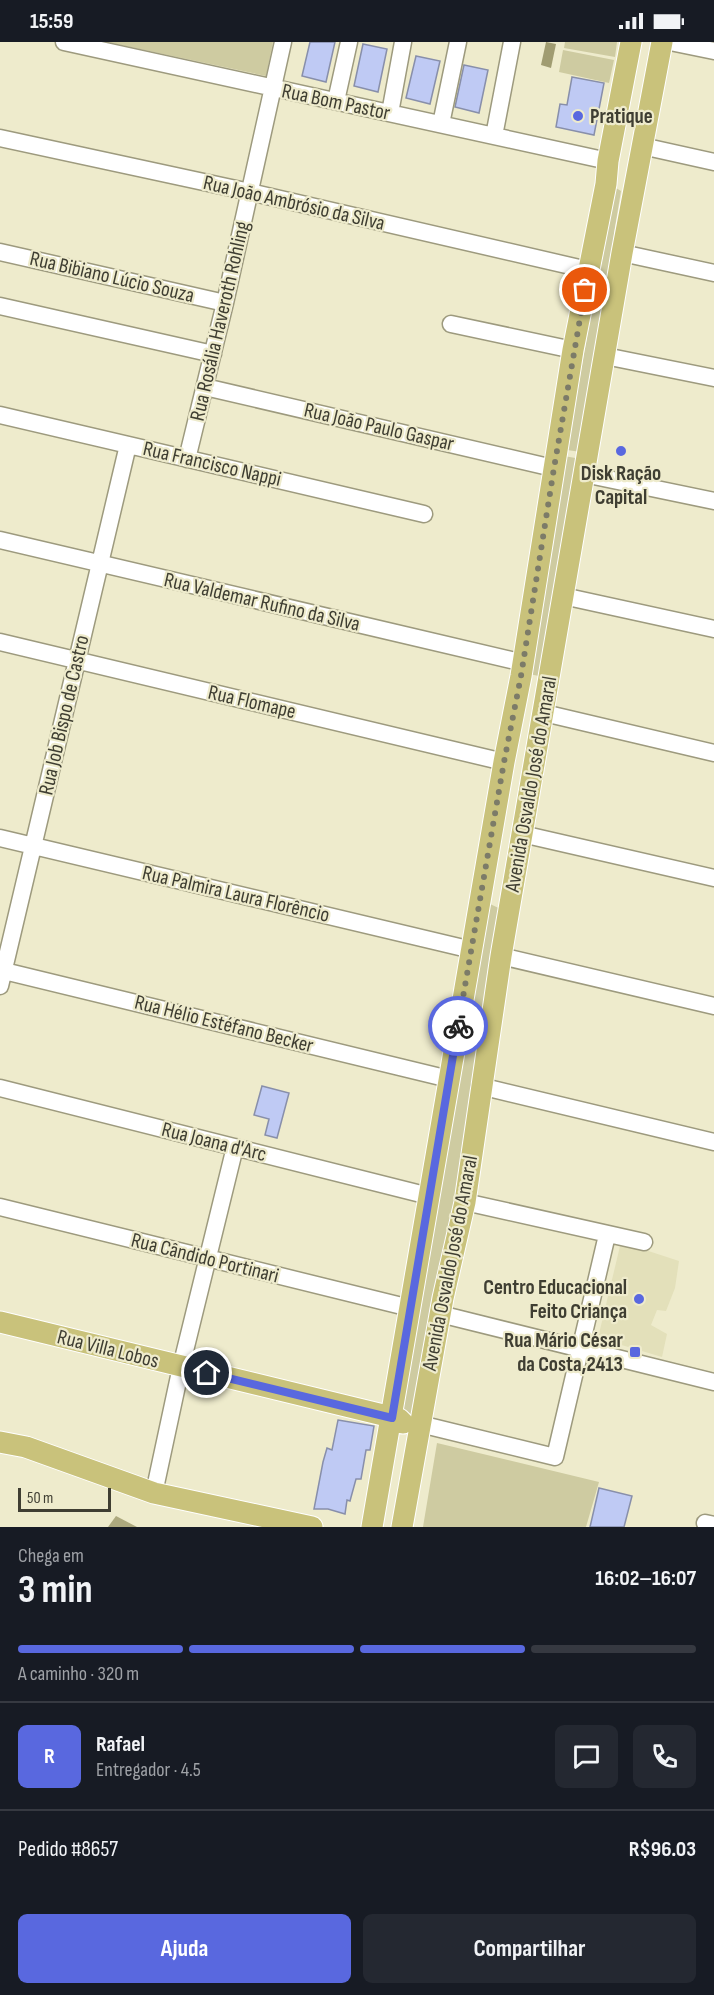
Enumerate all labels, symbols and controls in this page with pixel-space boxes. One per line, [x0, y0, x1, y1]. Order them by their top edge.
text: 15:59 [30, 8, 73, 35]
street label: Rua Bom Pastor [280, 78, 392, 126]
place label: Pratique [590, 104, 653, 129]
marker: Pratique [571, 109, 585, 123]
street label: Rua João Ambrósio da Silva [201, 170, 387, 236]
street label: Rua Rosália Haveroth Rohling [185, 219, 255, 423]
street label: Rua Bibiano Lúcio Souza [27, 246, 197, 308]
pin [559, 264, 610, 315]
icon: bag [568, 273, 601, 306]
street label: Rua João Paulo Gaspar [302, 398, 456, 456]
street label: Rua Francisco Nappi [141, 436, 283, 492]
marker: Disk Ração Capital [614, 444, 628, 458]
place label: Disk Ração Capital [581, 461, 661, 510]
street label: Rua Valdemar Rufino da Silva [162, 567, 362, 637]
street label: Rua Job Bispo de Castro [33, 633, 95, 797]
street label: Avenida Osvaldo José do Amaral [500, 674, 562, 895]
street label: Rua Flomape [206, 680, 298, 724]
street label: Rua Palmira Laura Florêncio [140, 860, 332, 928]
street label: Rua Hélio Estéfano Becker [132, 990, 316, 1058]
courier [428, 996, 488, 1056]
icon: bike [442, 1010, 475, 1043]
street label: Rua Joana d'Arc [159, 1117, 269, 1167]
street label: Avenida Osvaldo José do Amaral [417, 1153, 483, 1374]
street label: Rua Cândido Portinari [128, 1228, 282, 1288]
place label: Centro Educacional Feito Criança [483, 1275, 627, 1324]
marker: Centro Educacional Feito Criança [632, 1292, 646, 1306]
street label: Rua Villa Lobos [55, 1324, 161, 1374]
place label: Rua Mário César da Costa,2413 [504, 1328, 623, 1377]
marker: Rua Mário César da Costa,2413 [628, 1345, 642, 1359]
pin [181, 1347, 232, 1398]
icon: home [190, 1356, 223, 1389]
scale bar [18, 1485, 111, 1512]
text: 50 m [27, 1489, 53, 1508]
text: Chega em [18, 1544, 84, 1568]
text: 16:02–16:07 [595, 1565, 696, 1592]
text: 3 min [18, 1567, 93, 1614]
text: A caminho · 320 m [18, 1662, 139, 1686]
button: chat [555, 1725, 618, 1788]
button: phone [633, 1725, 696, 1788]
text: Rafael [96, 1731, 145, 1758]
text: R [44, 1743, 55, 1770]
text: Entregador · 4.5 [96, 1758, 201, 1782]
text: Pedido #8657 [18, 1836, 118, 1863]
text: R$96.03 [629, 1836, 696, 1863]
button: Ajuda [18, 1914, 351, 1983]
button: Compartilhar [363, 1914, 696, 1983]

